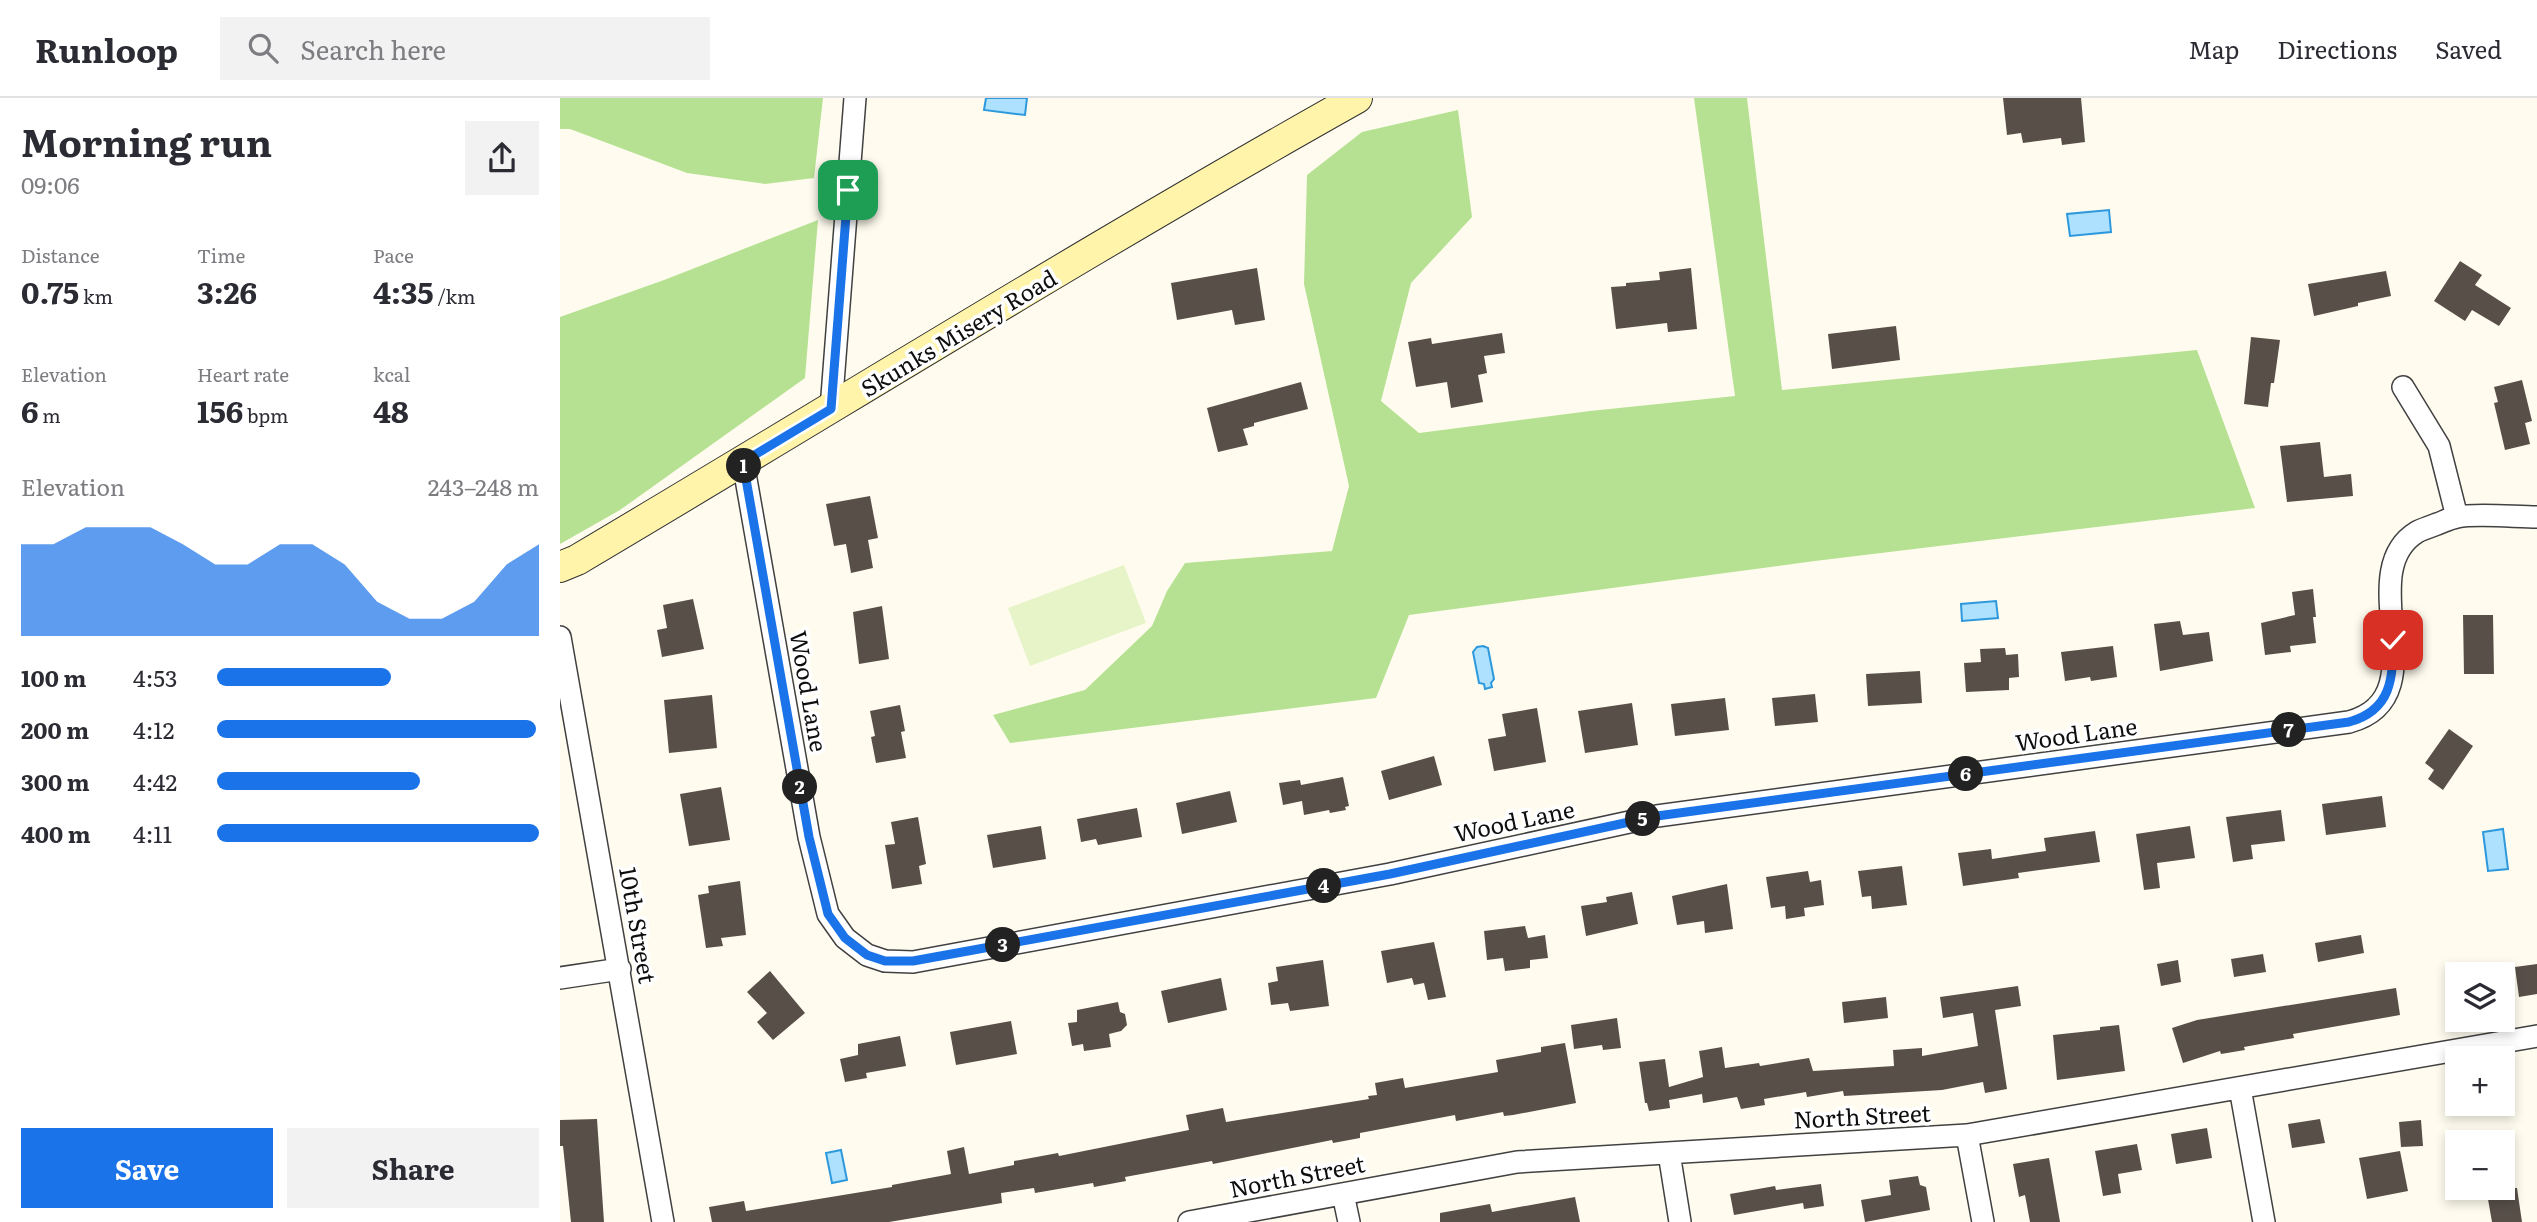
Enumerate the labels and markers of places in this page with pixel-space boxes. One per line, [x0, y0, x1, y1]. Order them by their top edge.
pin [818, 160, 878, 220]
pin: 1 [726, 448, 762, 484]
pin [2363, 610, 2423, 670]
pin: 7 [2272, 712, 2306, 748]
pin: 6 [1948, 756, 1984, 792]
pin: 2 [782, 770, 818, 804]
pin: 5 [1626, 802, 1660, 836]
pin: 4 [1306, 868, 1342, 904]
pin: 3 [986, 928, 1020, 962]

